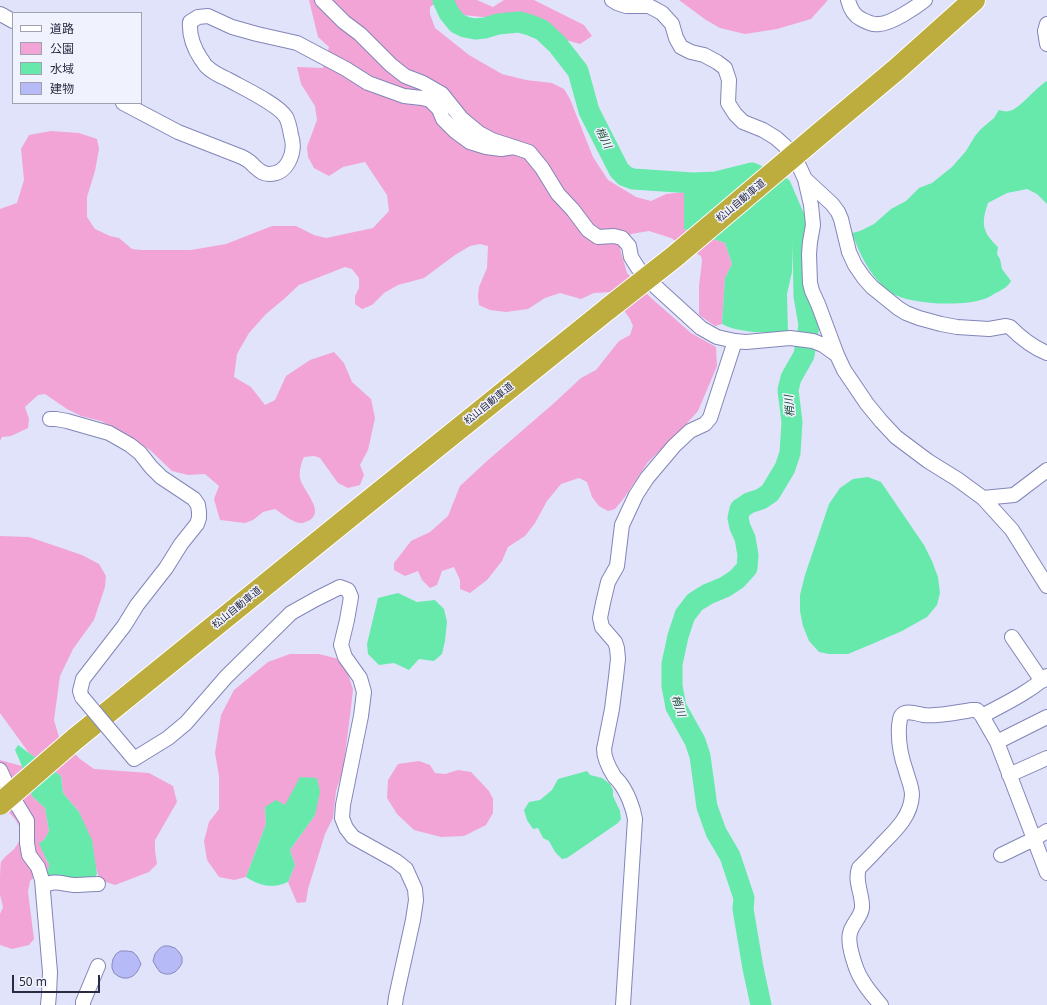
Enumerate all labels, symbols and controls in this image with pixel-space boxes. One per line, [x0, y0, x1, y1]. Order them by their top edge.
legend [12, 12, 142, 104]
text: 道路 [50, 20, 74, 37]
text: 公園 [50, 40, 74, 57]
text: 水域 [50, 60, 74, 77]
text: 建物 [50, 80, 74, 97]
water label: 梢川 [592, 125, 614, 151]
street label: 松山自動車道 [714, 177, 768, 225]
street label: 松山自動車道 [462, 380, 516, 428]
water label: 梢川 [782, 394, 798, 418]
street label: 松山自動車道 [210, 584, 264, 632]
water label: 梢川 [668, 693, 688, 719]
scale bar [14, 967, 102, 993]
text: 50 m [19, 973, 47, 990]

